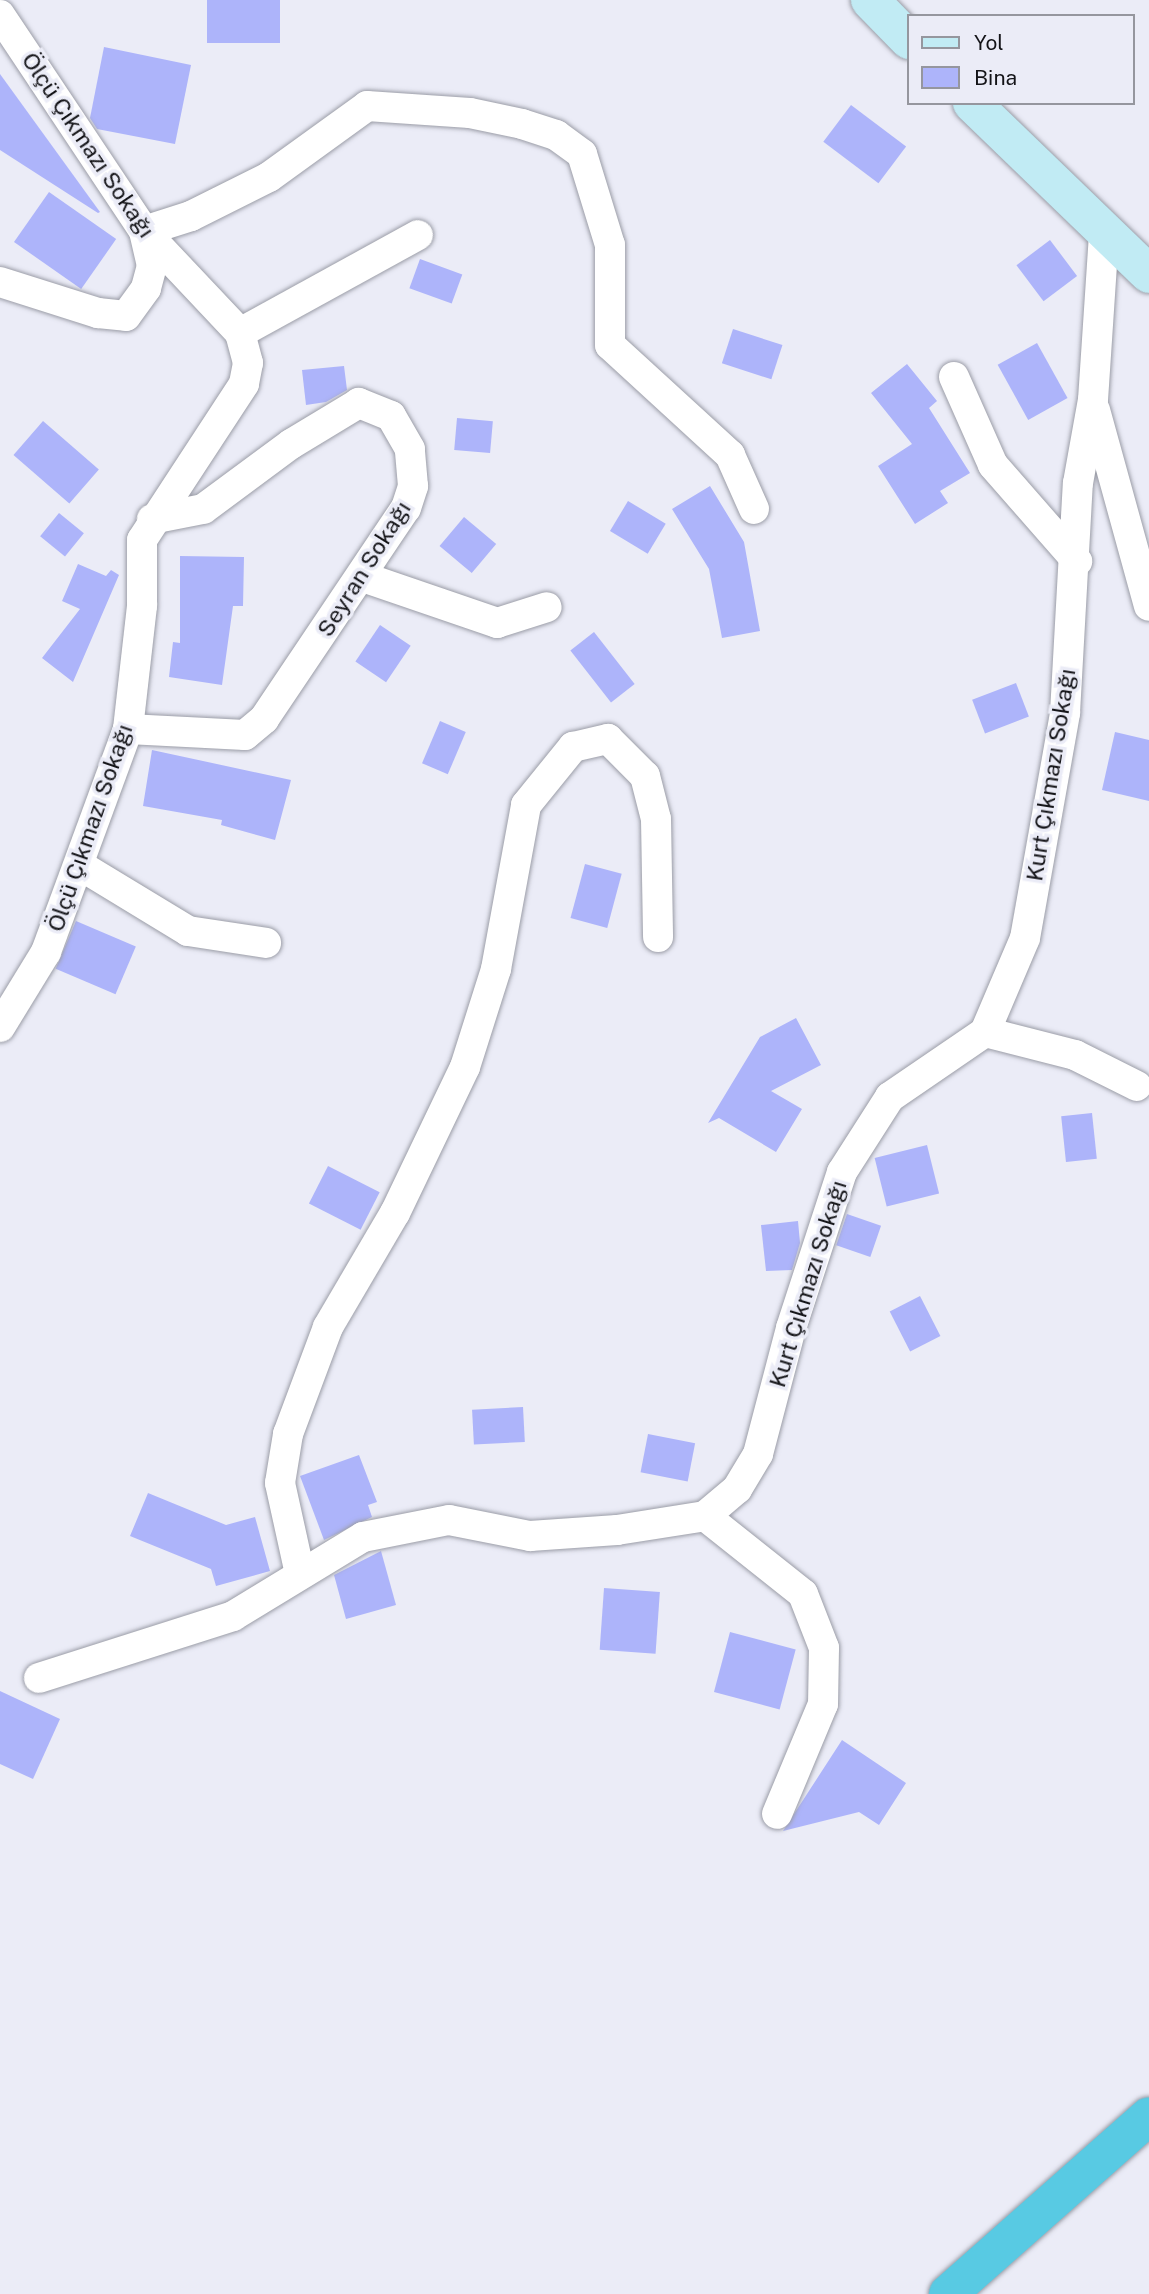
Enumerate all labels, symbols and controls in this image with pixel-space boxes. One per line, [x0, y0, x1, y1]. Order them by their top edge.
legend [908, 14, 1135, 105]
text: Yol [974, 30, 1004, 55]
street label: Ölçü Çıkmazı Sokağı [16, 47, 160, 243]
text: Bina [974, 65, 1017, 90]
street label: Seyran Sokağı [311, 496, 417, 642]
street label: Kurt Çıkmazı Sokağı [1021, 667, 1081, 883]
street label: Ölçü Çıkmazı Sokağı [42, 721, 138, 935]
street label: Kurt Çıkmazı Sokağı [763, 1177, 853, 1391]

